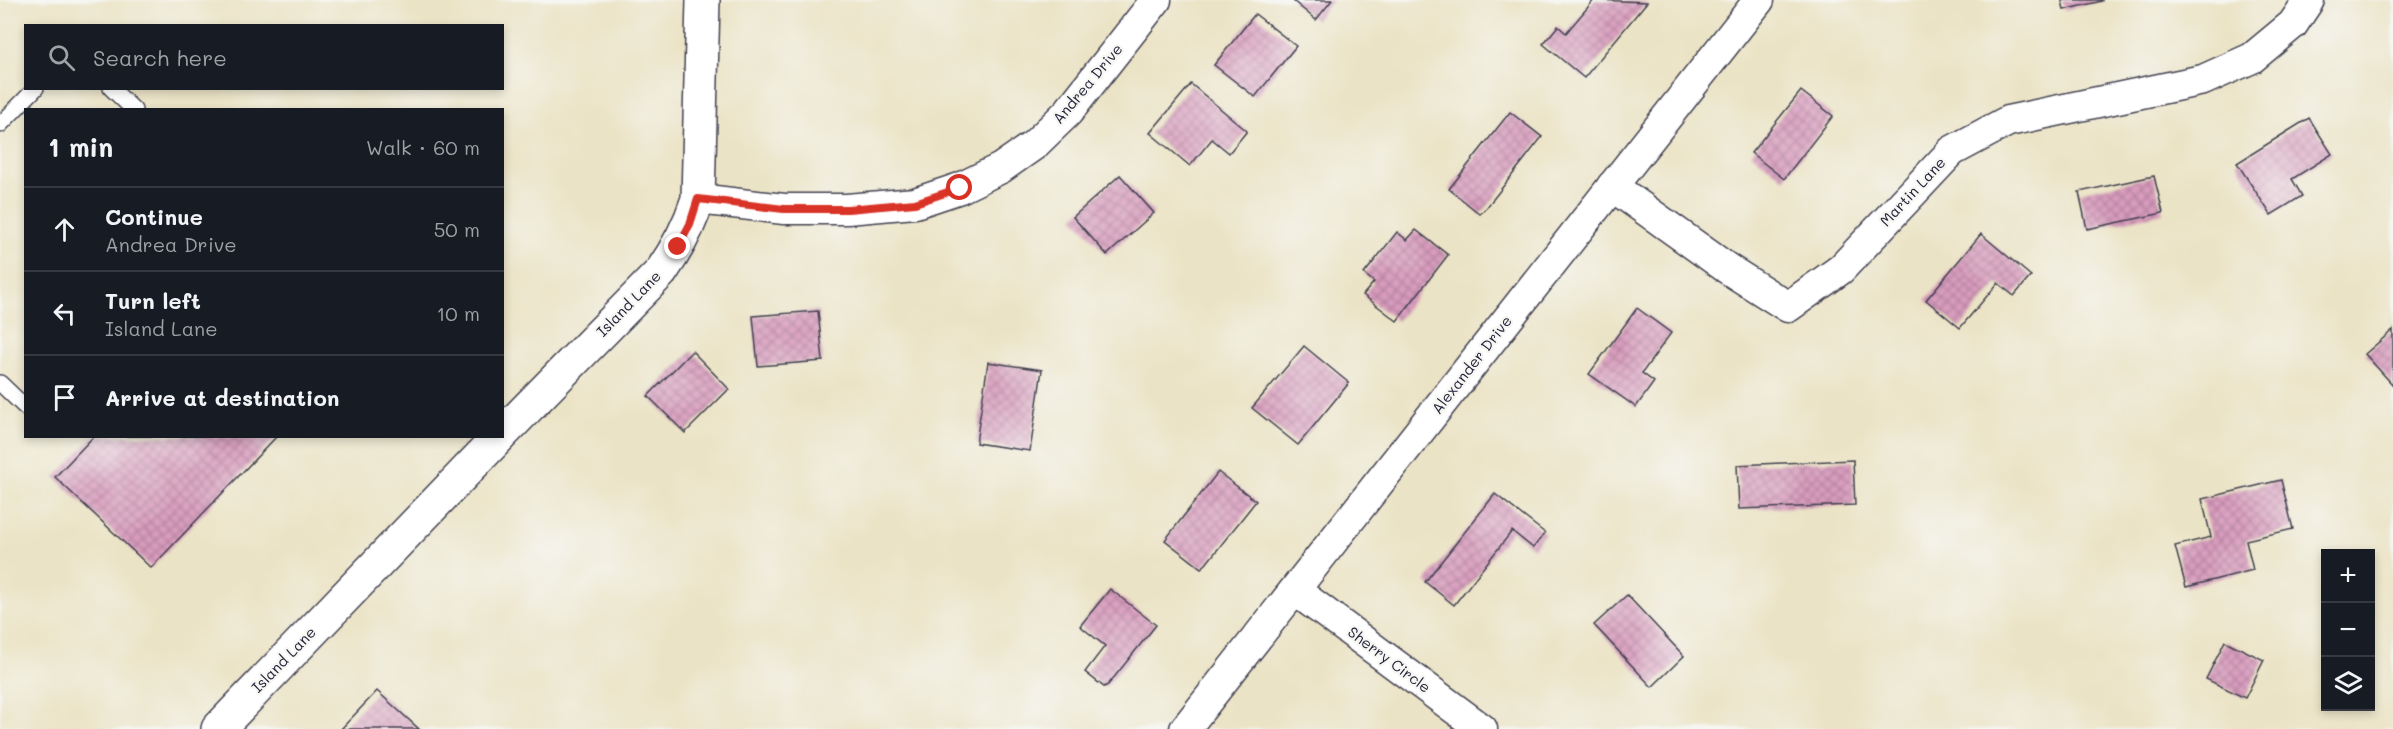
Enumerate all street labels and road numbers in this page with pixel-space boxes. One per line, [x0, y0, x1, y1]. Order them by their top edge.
street label: Andrea Drive [1048, 39, 1127, 128]
street label: Martin Lane [1875, 152, 1950, 230]
street label: Island Lane [592, 266, 665, 341]
street label: Alexander Drive [1427, 311, 1516, 418]
street label: Island Lane [247, 622, 320, 697]
street label: Sherry Circle [1344, 622, 1435, 697]

